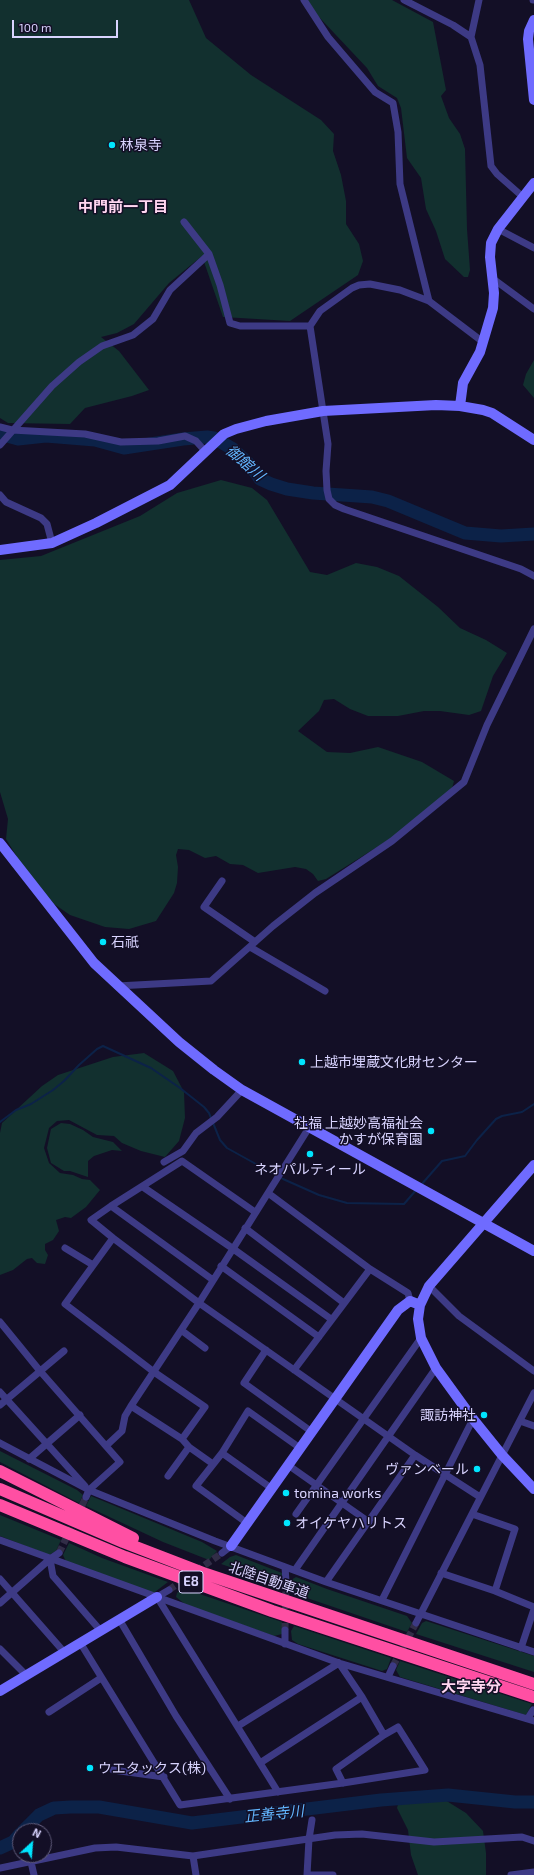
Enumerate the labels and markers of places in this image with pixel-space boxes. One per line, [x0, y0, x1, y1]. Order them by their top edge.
place label: 林泉寺 [120, 137, 162, 153]
marker: 林泉寺 [107, 140, 117, 150]
place label: 石祇 [111, 934, 139, 950]
marker: 石祇 [98, 937, 108, 947]
place label: 上越市埋蔵文化財センター [310, 1054, 478, 1070]
marker: 上越市埋蔵文化財センター [297, 1057, 307, 1067]
place label: 社福 上越妙高福祉会 かすが保育園 [294, 1115, 423, 1148]
marker: 社福 上越妙高福祉会 かすが保育園 [426, 1126, 436, 1136]
marker: ネオパルティール [305, 1149, 315, 1159]
place label: ネオパルティール [254, 1161, 366, 1177]
place label: 諏訪神社 [420, 1407, 476, 1423]
marker: 諏訪神社 [479, 1410, 489, 1420]
place label: ヴァンベール [385, 1461, 469, 1477]
marker: ヴァンベール [472, 1464, 482, 1474]
place label: tomina works [294, 1485, 381, 1501]
marker: tomina works [281, 1488, 291, 1498]
place label: オイケヤハリトス [295, 1515, 407, 1531]
marker: オイケヤハリトス [282, 1518, 292, 1528]
place label: ウエタックス(株) [98, 1760, 206, 1776]
marker: ウエタックス(株) [85, 1763, 95, 1773]

